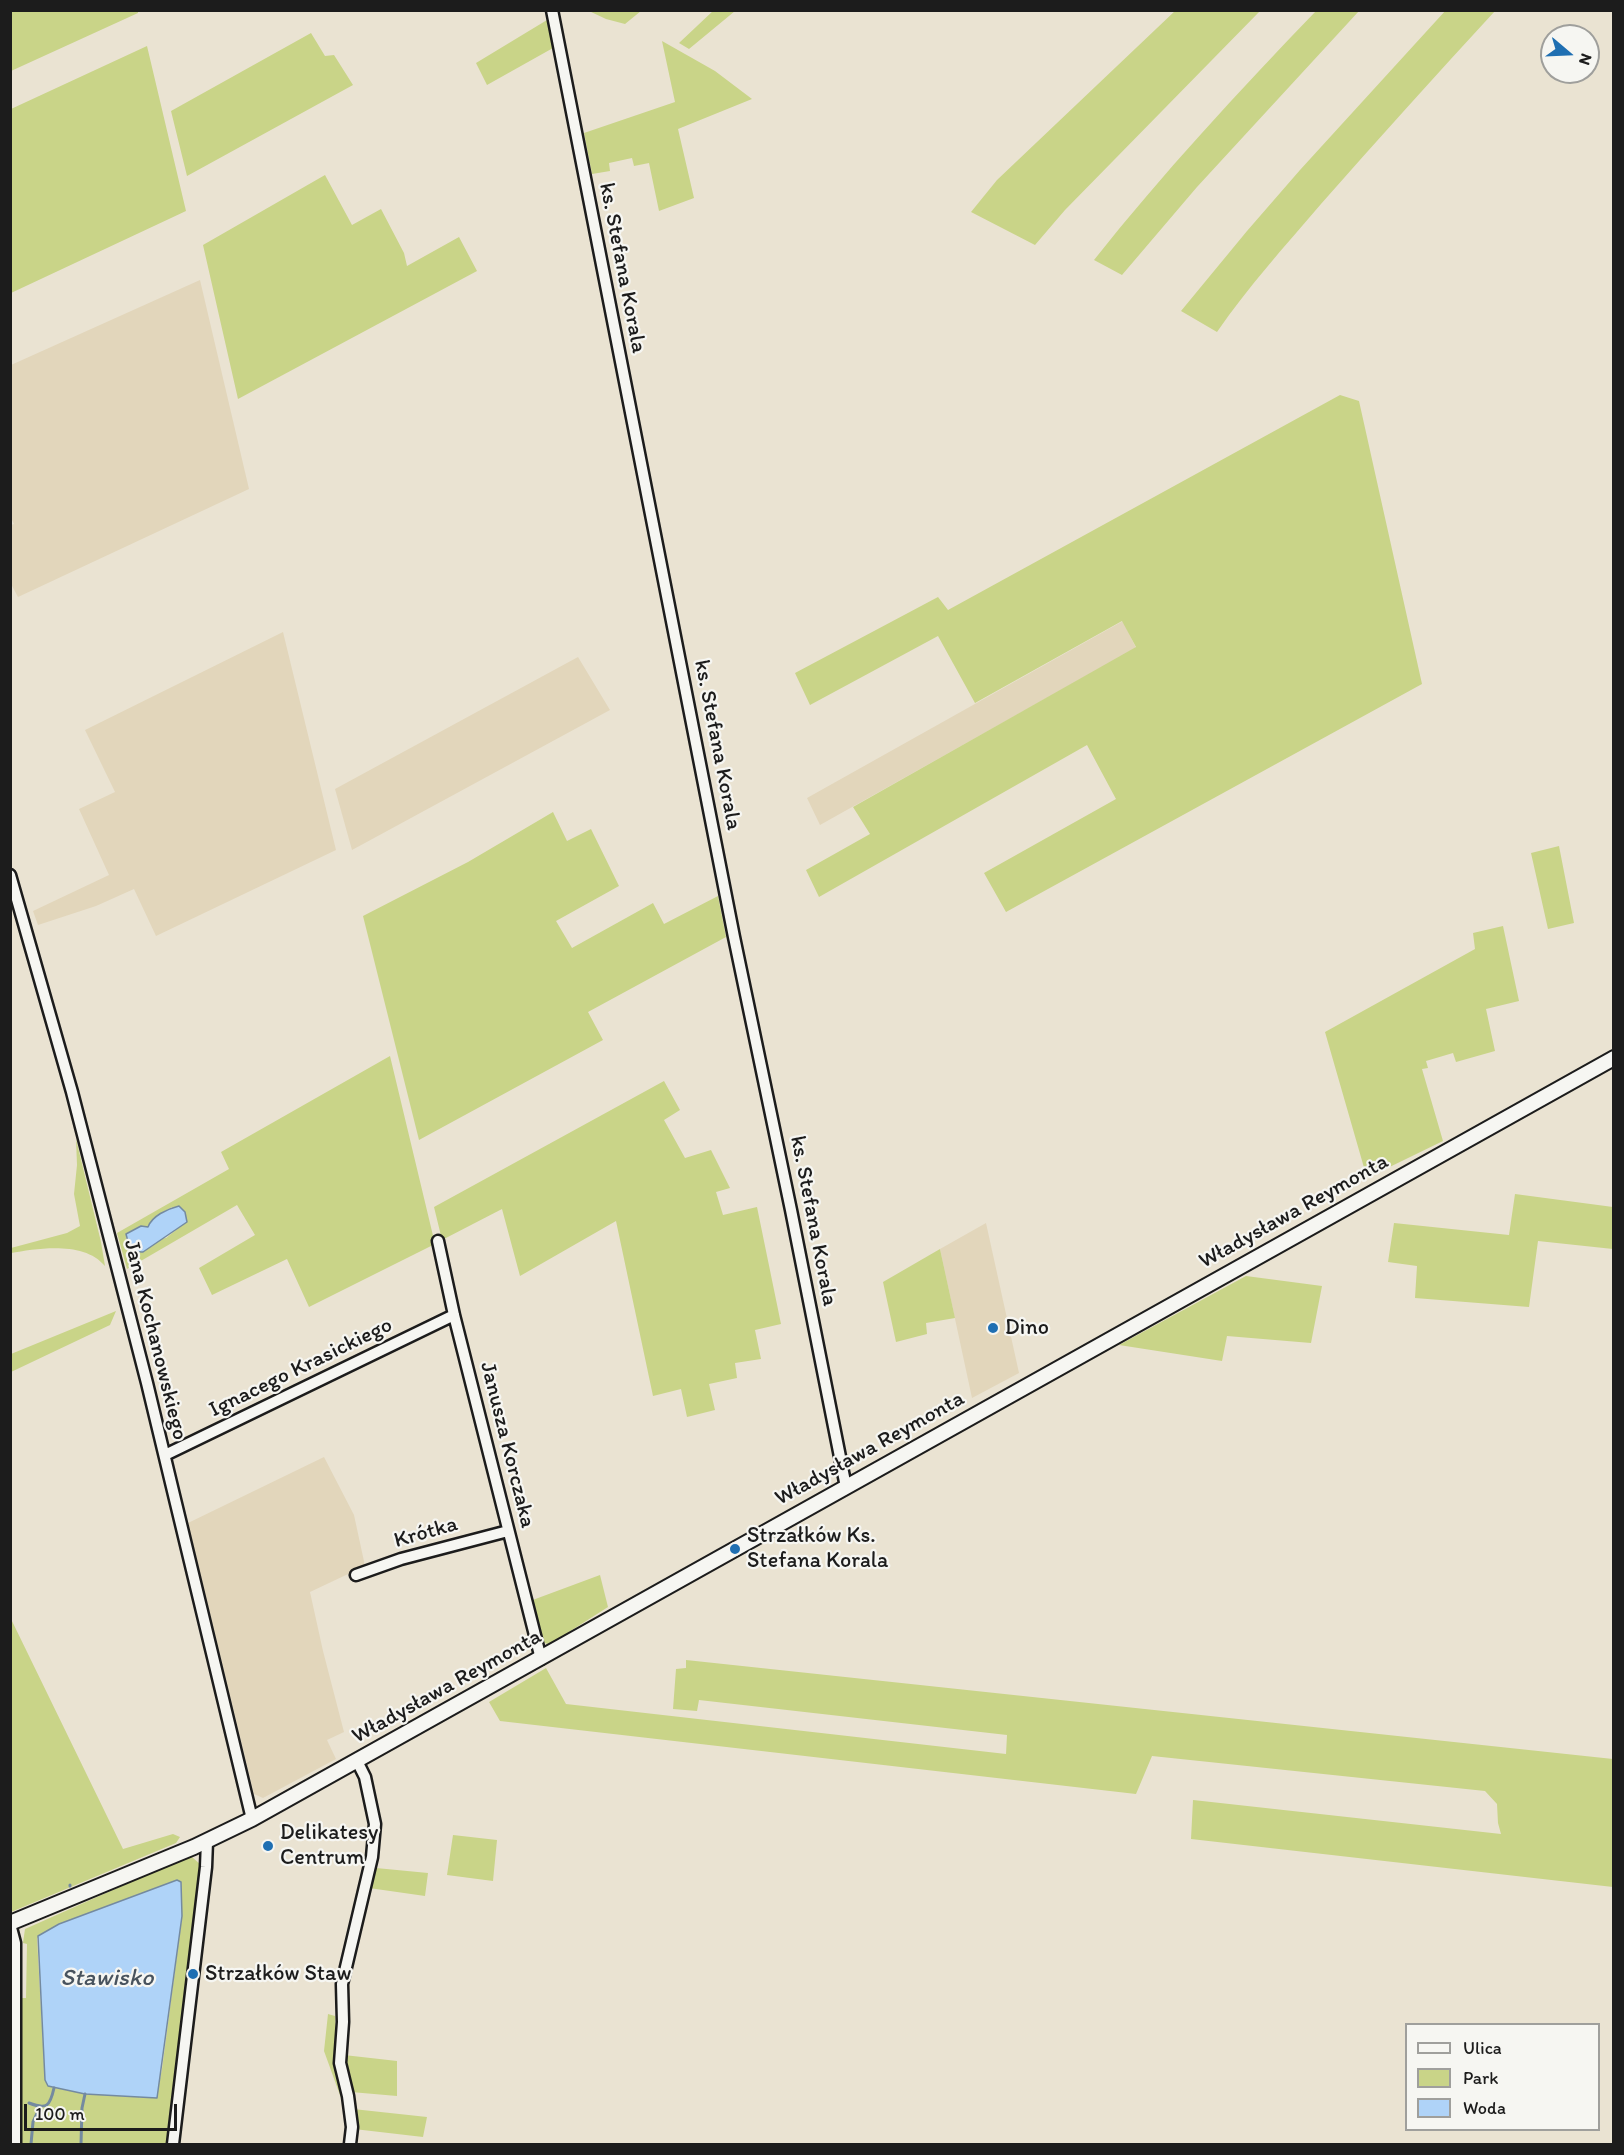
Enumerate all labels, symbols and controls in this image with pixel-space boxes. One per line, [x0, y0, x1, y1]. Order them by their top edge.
north arrow [1540, 24, 1600, 84]
text: N [1575, 51, 1596, 68]
street label: ks. Stefana Korala [593, 181, 651, 355]
street label: ks. Stefana Korala [688, 658, 746, 832]
street label: ks. Stefana Korala [784, 1134, 842, 1308]
street label: Władysława Reymonta [1195, 1149, 1393, 1275]
street label: Jana Kochanowskiego [117, 1237, 193, 1443]
street label: Ignacego Krasickiego [205, 1312, 397, 1424]
place label: Dino [1005, 1315, 1049, 1341]
marker: Dino [986, 1321, 1000, 1335]
street label: Janusza Korczaka [474, 1359, 540, 1531]
street label: Władysława Reymonta [771, 1386, 969, 1512]
street label: Krótka [391, 1511, 461, 1555]
place label: Strzałków Ks. Stefana Korala [747, 1523, 888, 1574]
marker: Strzałków Ks. Stefana Korala [728, 1542, 742, 1556]
street label: Władysława Reymonta [348, 1624, 546, 1750]
place label: Delikatesy Centrum [280, 1820, 378, 1872]
marker: Delikatesy Centrum [261, 1839, 275, 1853]
place label: Strzałków Staw [205, 1961, 352, 1987]
water label: Stawisko [61, 1965, 153, 1993]
marker: Strzałków Staw [186, 1967, 200, 1981]
legend [1405, 2023, 1600, 2131]
text: Ulica [1463, 2037, 1502, 2059]
text: Park [1463, 2067, 1498, 2089]
scale bar [27, 2092, 180, 2130]
text: Woda [1463, 2097, 1506, 2119]
text: 100 m [35, 2103, 85, 2125]

